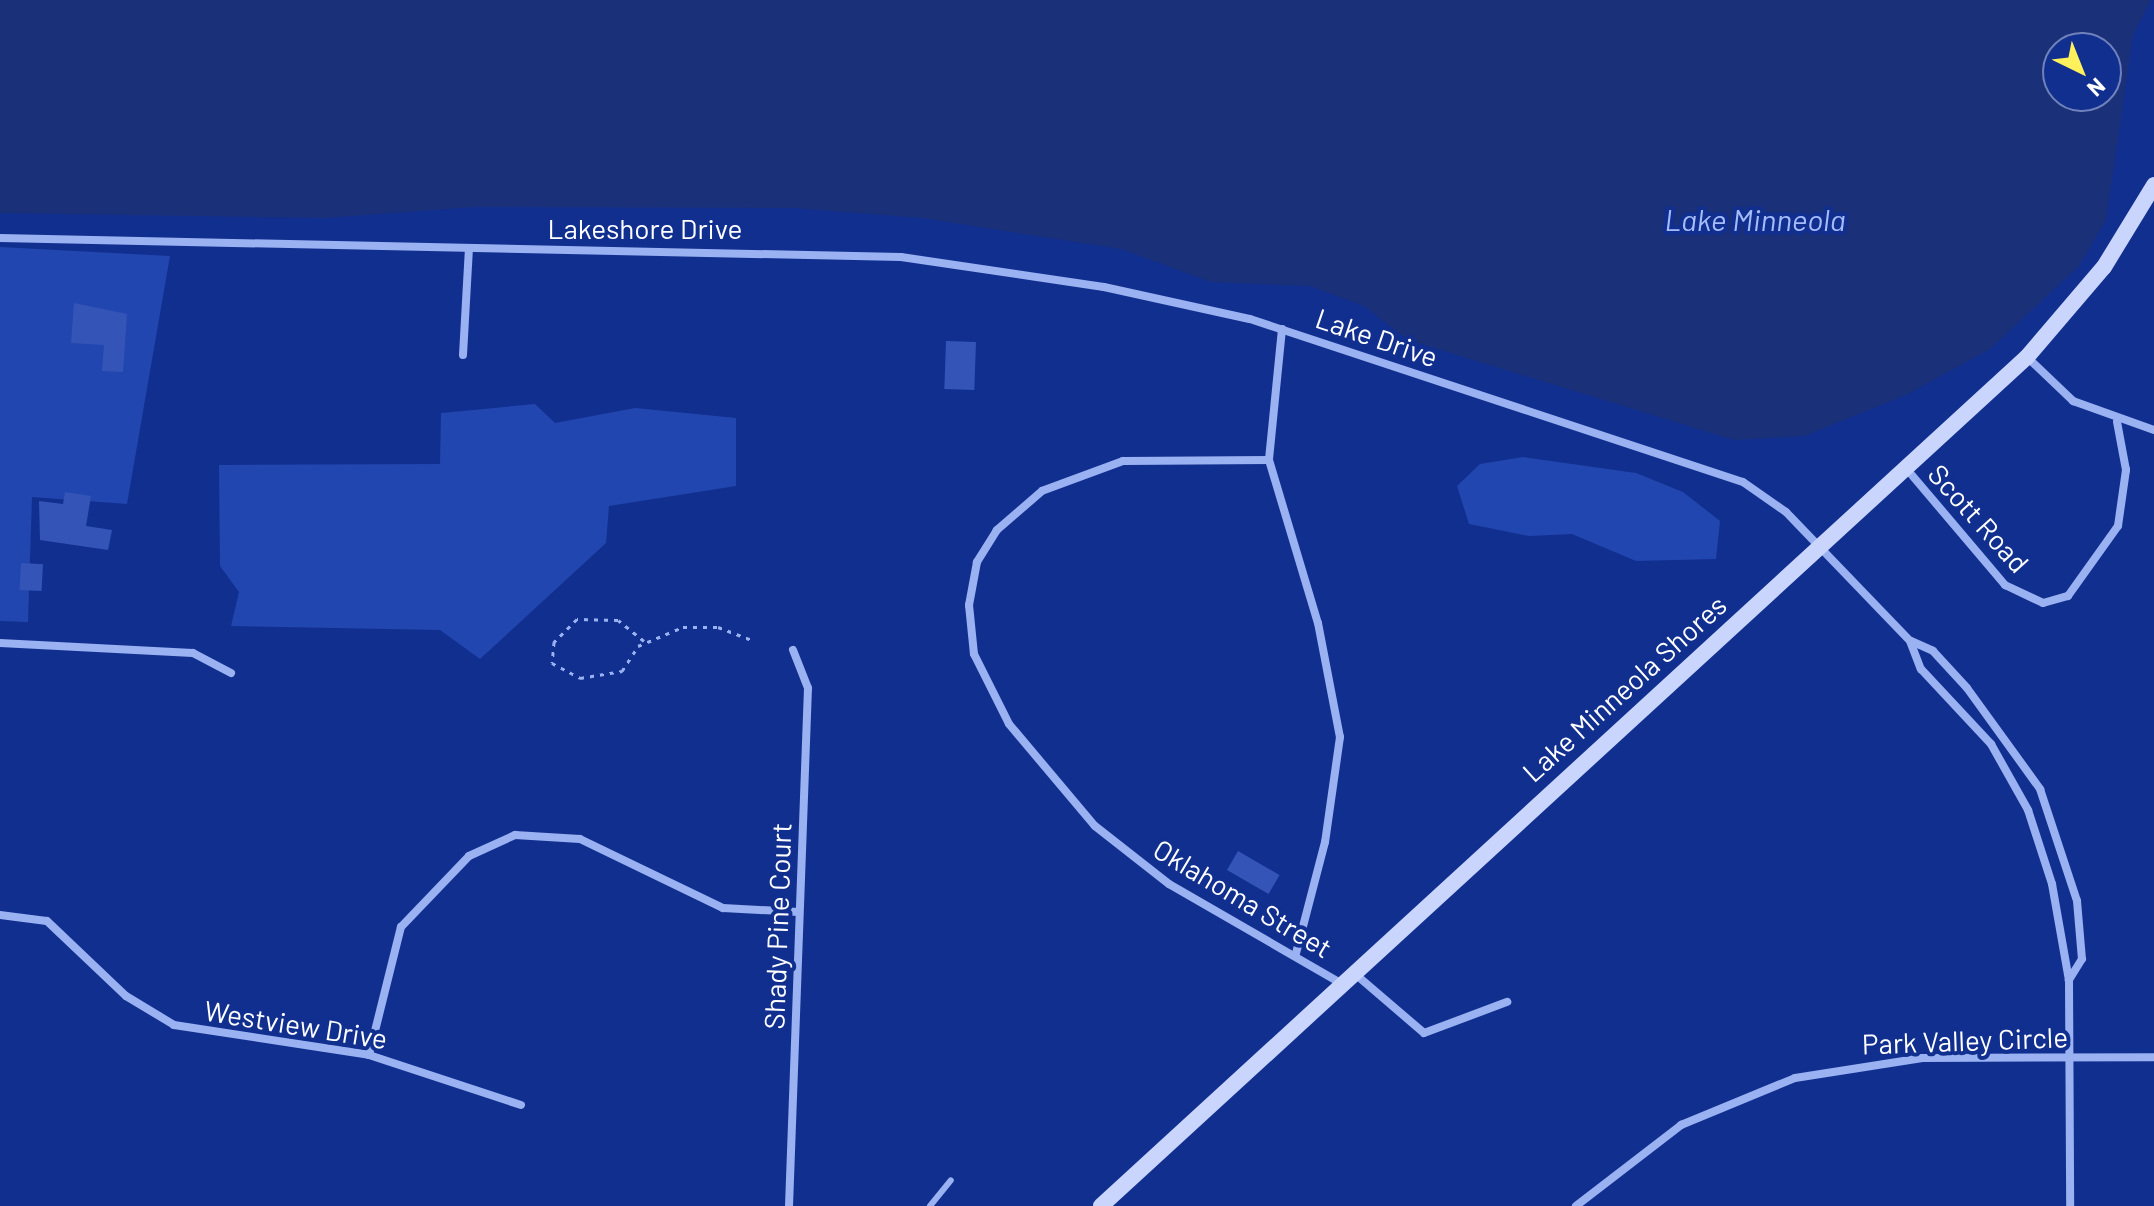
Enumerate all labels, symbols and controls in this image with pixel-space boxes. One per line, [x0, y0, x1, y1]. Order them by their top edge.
north arrow [2042, 32, 2122, 112]
text: N [2083, 74, 2111, 103]
water label: Lake Minneola [1664, 201, 1846, 237]
street label: Lakeshore Drive [548, 211, 742, 245]
street label: Lake Drive [1312, 301, 1442, 373]
street label: Scott Road [1922, 457, 2036, 579]
street label: Lake Minneola Shores [1515, 588, 1733, 788]
street label: Shady Pine Court [757, 822, 797, 1030]
street label: Oklahoma Street [1148, 832, 1338, 964]
street label: Westview Drive [202, 993, 390, 1055]
street label: Park Valley Circle [1861, 1020, 2069, 1060]

